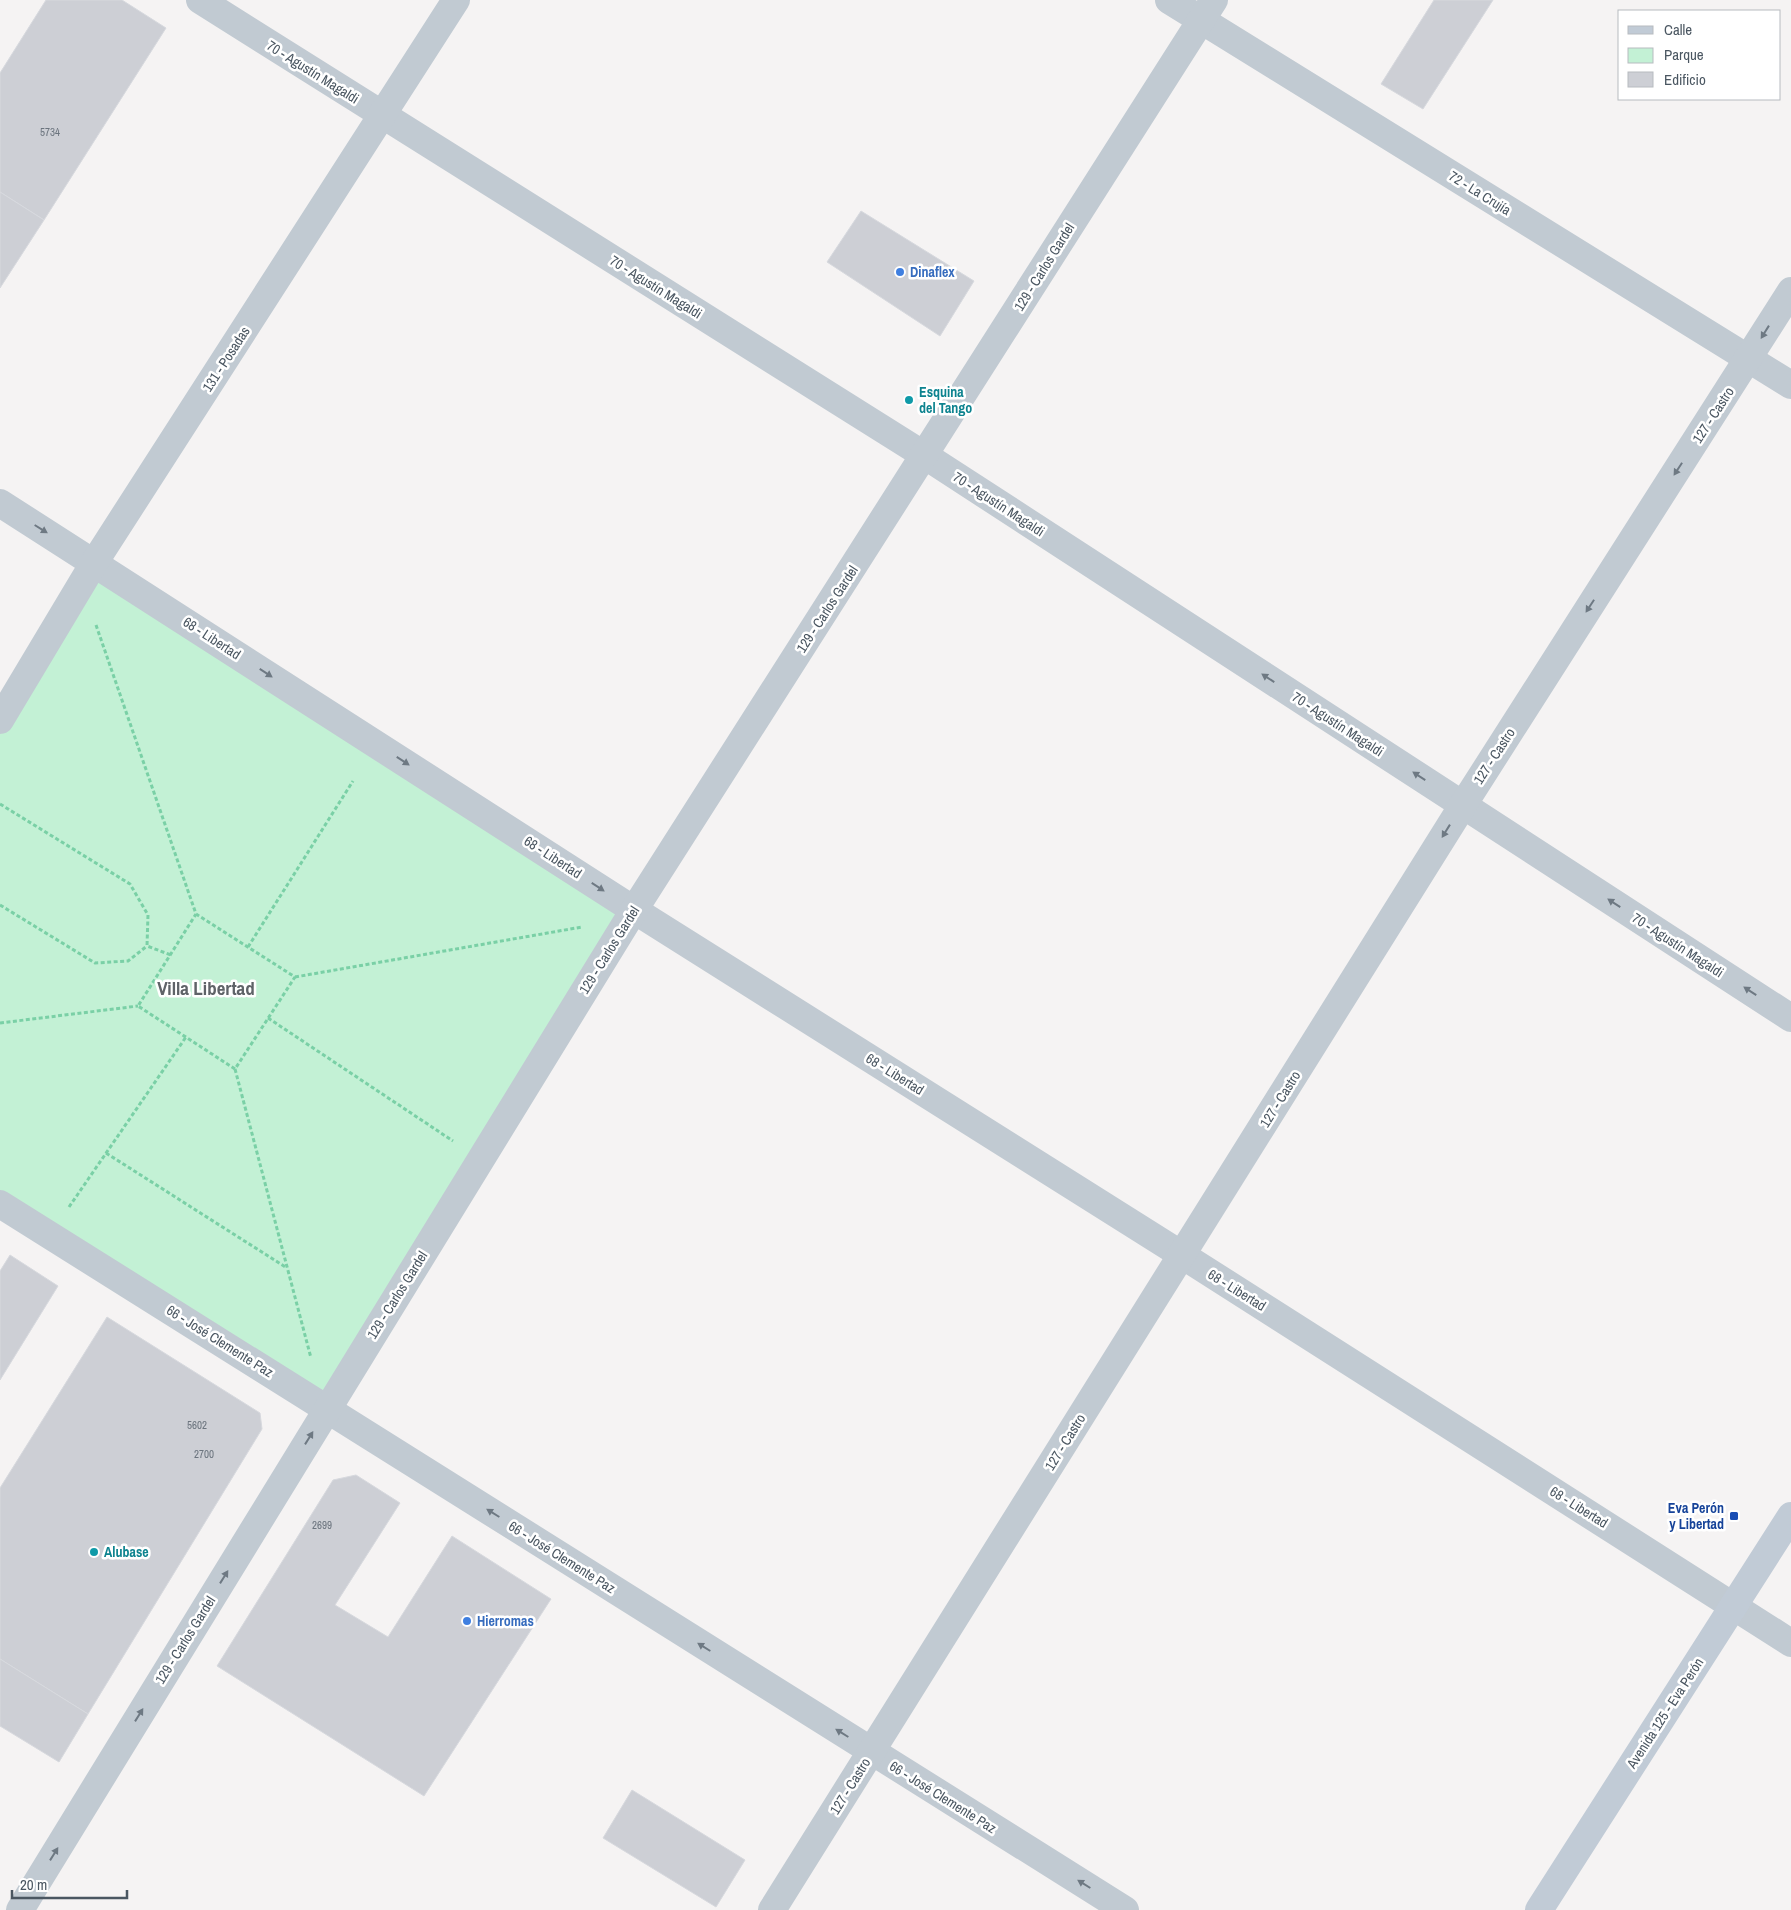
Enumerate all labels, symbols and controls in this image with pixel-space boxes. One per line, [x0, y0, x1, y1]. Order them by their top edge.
legend [1618, 10, 1781, 100]
text: Calle [1664, 19, 1692, 40]
street label: 70 - Agustín Magaldi [264, 36, 362, 108]
text: Parque [1664, 44, 1704, 65]
text: Edificio [1664, 69, 1706, 90]
house number: 5734 [40, 125, 60, 139]
street label: 72 - La Crujía [1446, 167, 1515, 219]
street label: 129 - Carlos Gardel [1010, 220, 1078, 314]
street label: 70 - Agustín Magaldi [607, 251, 705, 323]
place label: Dinaflex [910, 263, 955, 281]
marker: Dinaflex [894, 266, 906, 278]
street label: 131 - Posadas [198, 323, 254, 395]
one-way arrow [1760, 325, 1770, 338]
place label: Esquina del Tango [919, 383, 972, 417]
street label: 127 - Castro [1688, 384, 1738, 446]
marker: Esquina del Tango [903, 394, 915, 406]
one-way arrow [1673, 462, 1682, 476]
street label: 70 - Agustín Magaldi [950, 468, 1048, 540]
one-way arrow [35, 524, 48, 533]
street label: 129 - Carlos Gardel [792, 562, 862, 656]
one-way arrow [1586, 599, 1595, 612]
street label: 68 - Libertad [180, 613, 244, 663]
one-way arrow [260, 668, 273, 678]
one-way arrow [1261, 673, 1274, 683]
street label: 70 - Agustín Magaldi [1289, 688, 1387, 760]
street label: 127 - Castro [1469, 725, 1519, 787]
one-way arrow [396, 756, 410, 766]
one-way arrow [1412, 771, 1425, 781]
one-way arrow [1442, 825, 1451, 838]
street label: 68 - Libertad [521, 832, 585, 882]
one-way arrow [592, 882, 605, 892]
one-way arrow [1607, 898, 1620, 907]
street label: 129 - Carlos Gardel [575, 903, 643, 997]
street label: 70 - Agustín Magaldi [1629, 909, 1727, 981]
district label: Villa Libertad [157, 975, 255, 1001]
one-way arrow [1743, 986, 1757, 996]
street label: 68 - Libertad [863, 1049, 927, 1099]
street label: 127 - Castro [1256, 1067, 1304, 1131]
street label: 129 - Carlos Gardel [363, 1248, 431, 1342]
street label: 68 - Libertad [1205, 1265, 1269, 1315]
street label: 66 - José Clemente Paz [163, 1301, 277, 1381]
street label: 127 - Castro [1041, 1410, 1089, 1474]
house number: 5602 [187, 1418, 207, 1432]
one-way arrow [305, 1431, 314, 1445]
house number: 2700 [194, 1447, 214, 1461]
street label: 68 - Libertad [1547, 1482, 1611, 1532]
place label: Eva Perón y Libertad [1668, 1499, 1724, 1533]
one-way arrow [486, 1509, 500, 1518]
marker: Eva Perón y Libertad [1728, 1510, 1740, 1522]
street label: 66 - José Clemente Paz [505, 1517, 619, 1597]
house number: 2699 [312, 1518, 332, 1532]
place label: Alubase [104, 1543, 149, 1561]
marker: Alubase [88, 1546, 100, 1558]
one-way arrow [220, 1570, 229, 1583]
street label: 129 - Carlos Gardel [151, 1593, 219, 1687]
place label: Hierromas [477, 1612, 534, 1630]
marker: Hierromas [461, 1615, 473, 1627]
one-way arrow [698, 1642, 711, 1651]
street label: Avenida 125 - Eva Perón [1622, 1654, 1707, 1772]
one-way arrow [135, 1708, 144, 1722]
one-way arrow [835, 1729, 848, 1738]
street label: 127 - Castro [826, 1754, 874, 1818]
street label: 66 - José Clemente Paz [886, 1757, 1000, 1837]
one-way arrow [50, 1847, 59, 1860]
scale bar [12, 1868, 128, 1900]
text: 20 m [20, 1874, 47, 1895]
one-way arrow [1077, 1880, 1090, 1889]

